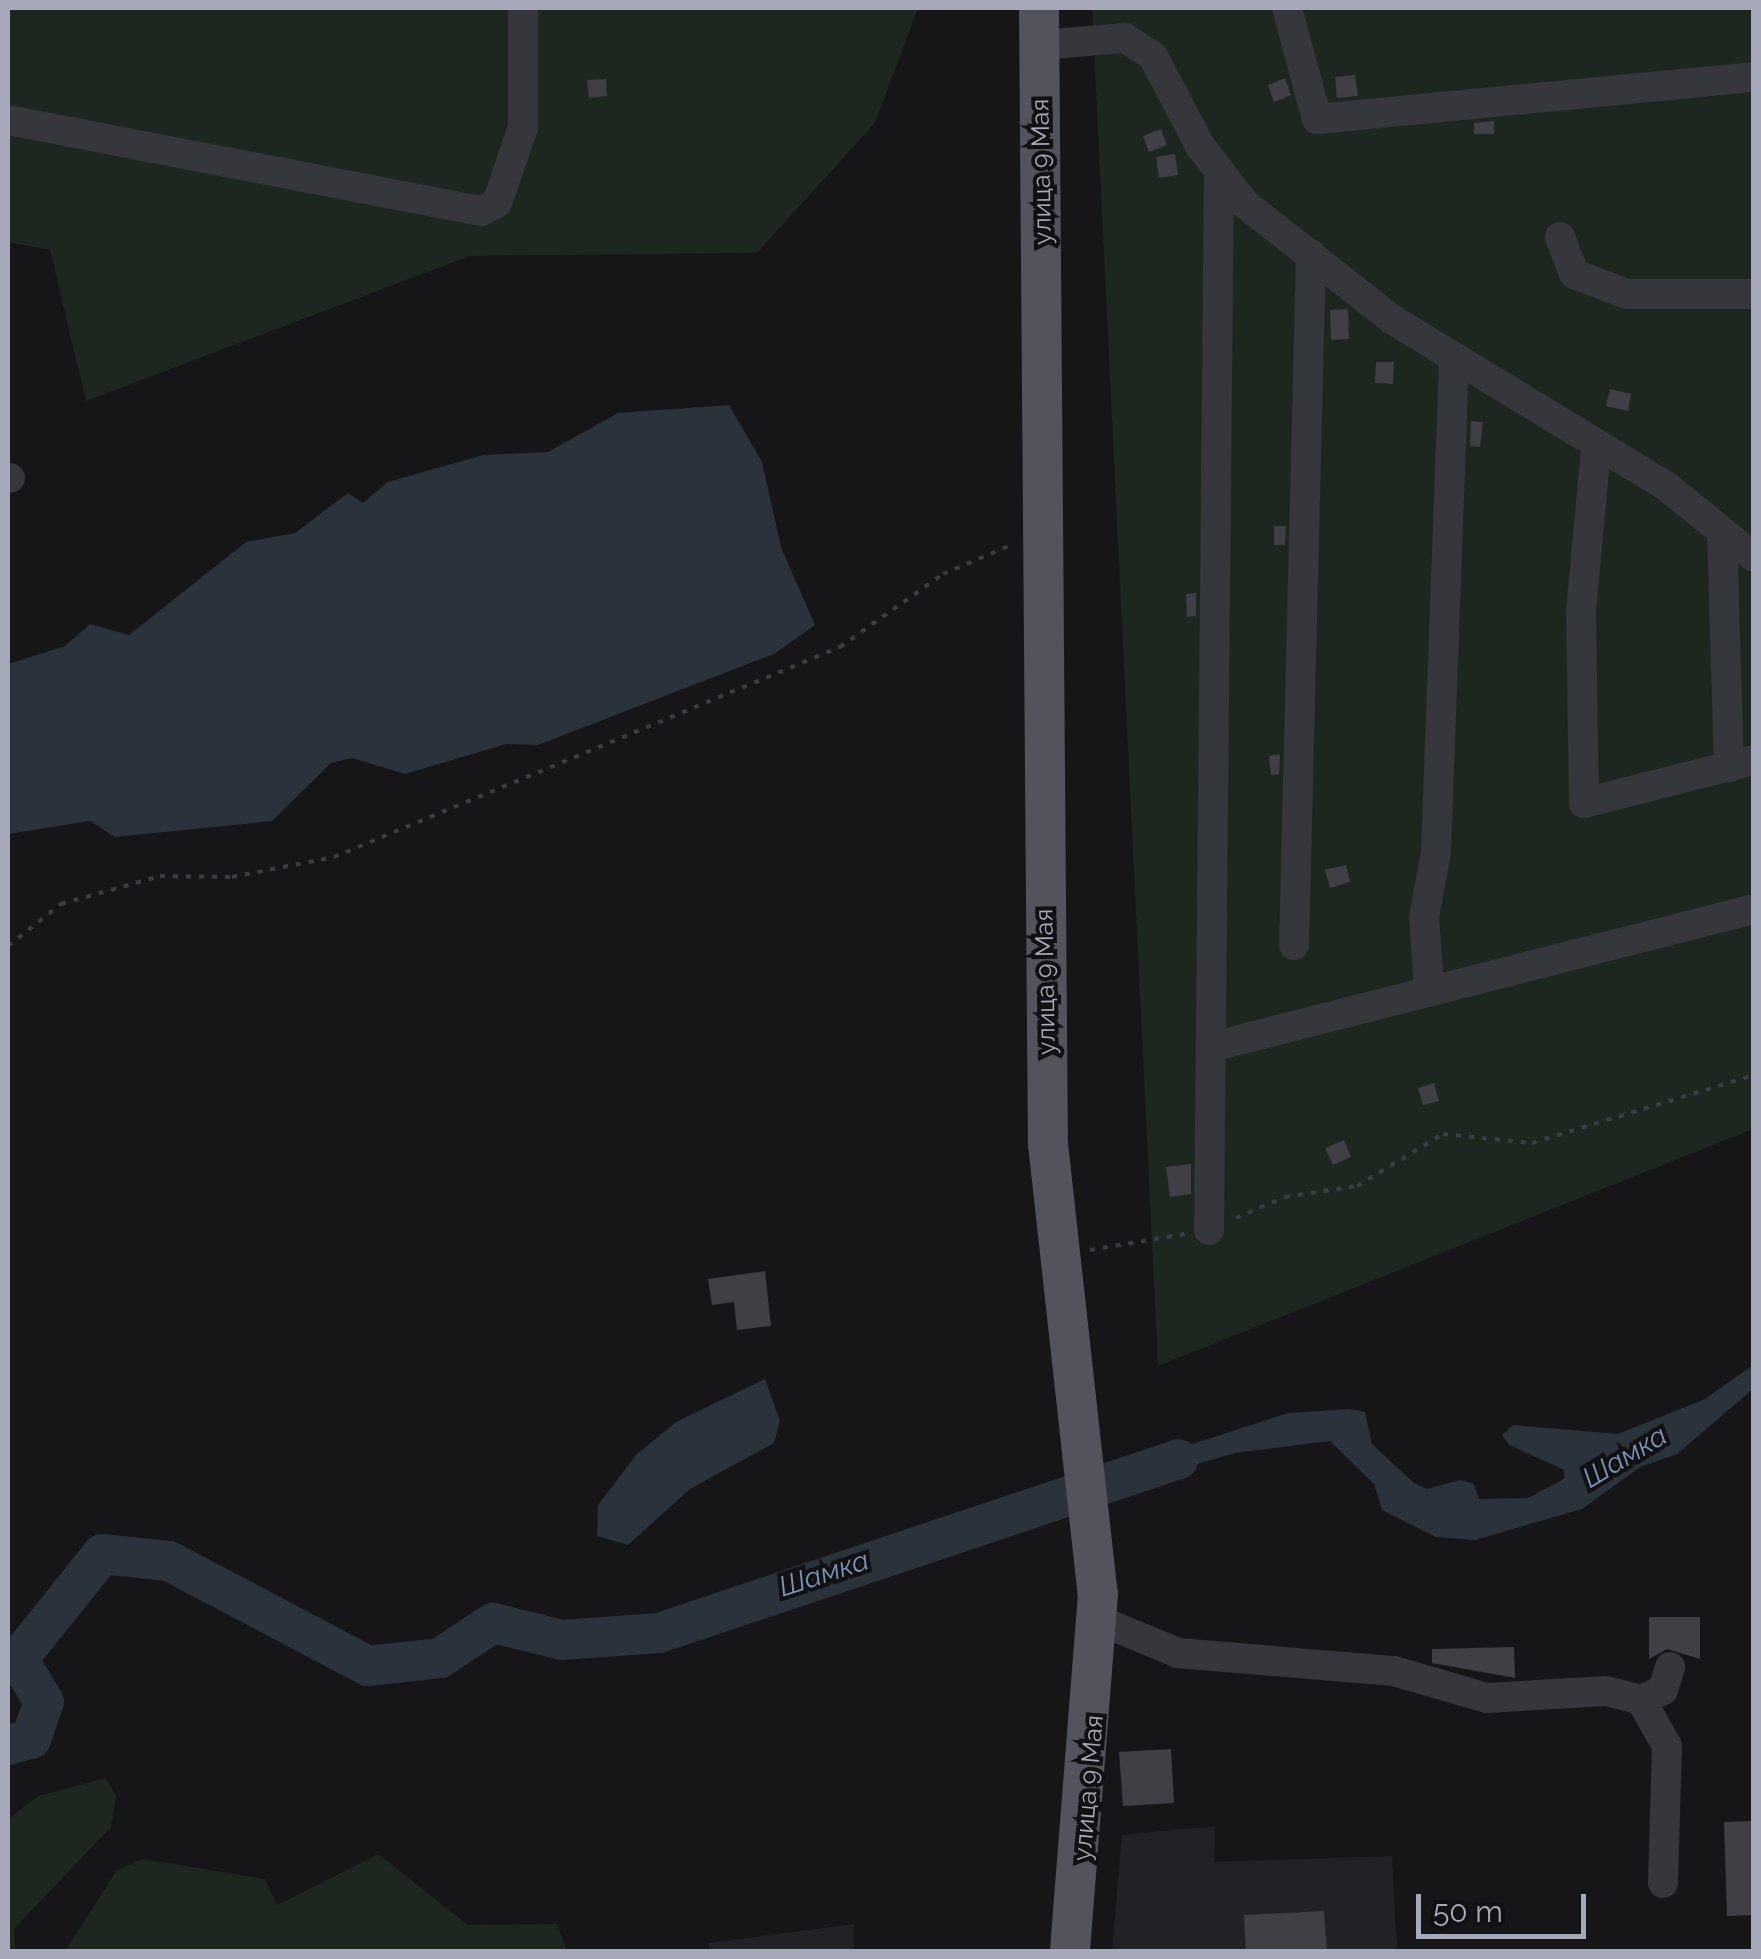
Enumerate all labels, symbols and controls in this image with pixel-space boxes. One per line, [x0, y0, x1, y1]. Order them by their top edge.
street label: улица 9 Мая [1025, 98, 1057, 246]
street label: улица 9 Мая [1029, 908, 1061, 1056]
water label: Шамка [1577, 1419, 1673, 1495]
water label: Шамка [775, 1544, 873, 1604]
street label: улица 9 Мая [1067, 1714, 1109, 1862]
scale bar [1421, 1874, 1591, 1936]
text: 50 m [1433, 1894, 1503, 1929]

